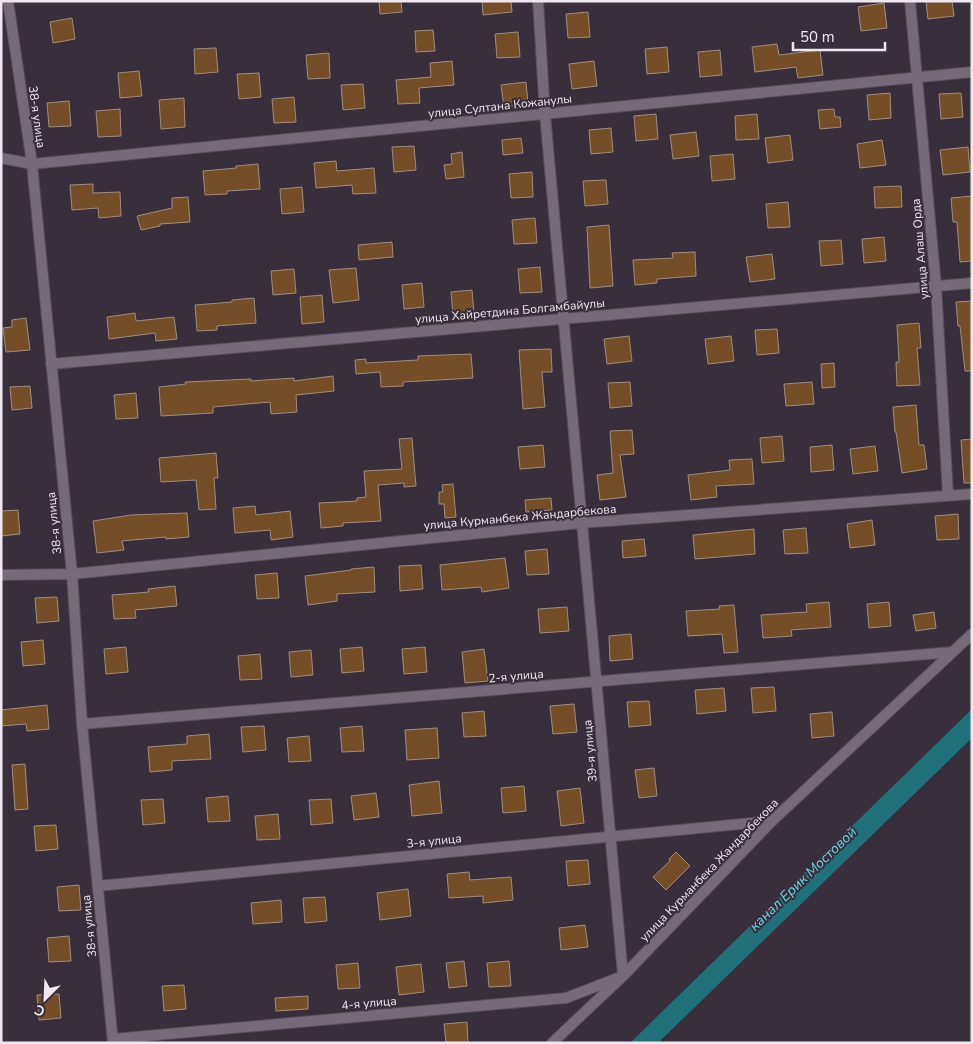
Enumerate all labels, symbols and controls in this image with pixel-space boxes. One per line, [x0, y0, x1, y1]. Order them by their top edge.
scale bar [793, 20, 886, 52]
text: 50 m [800, 27, 835, 47]
street label: 38-я улица [25, 85, 49, 149]
street label: улица Султана Кожанулы [427, 90, 573, 122]
street label: улица Алаш Орда [908, 198, 932, 300]
street label: улица Хайретдина Болгамбайулы [414, 295, 606, 327]
street label: 38-я улица [43, 491, 65, 555]
street label: улица Курманбека Жандарбекова [423, 501, 617, 533]
street label: 2-я улица [488, 666, 544, 686]
street label: 39-я улица [579, 719, 601, 783]
street label: улица Курманбека Жандарбекова [636, 795, 782, 945]
water label: канал Ерик Мостовой [745, 823, 861, 935]
street label: 3-я улица [406, 830, 462, 852]
street label: 38-я улица [78, 894, 100, 958]
north arrow [20, 974, 70, 1024]
street label: 4-я улица [341, 993, 397, 1013]
text: С [31, 1000, 48, 1021]

